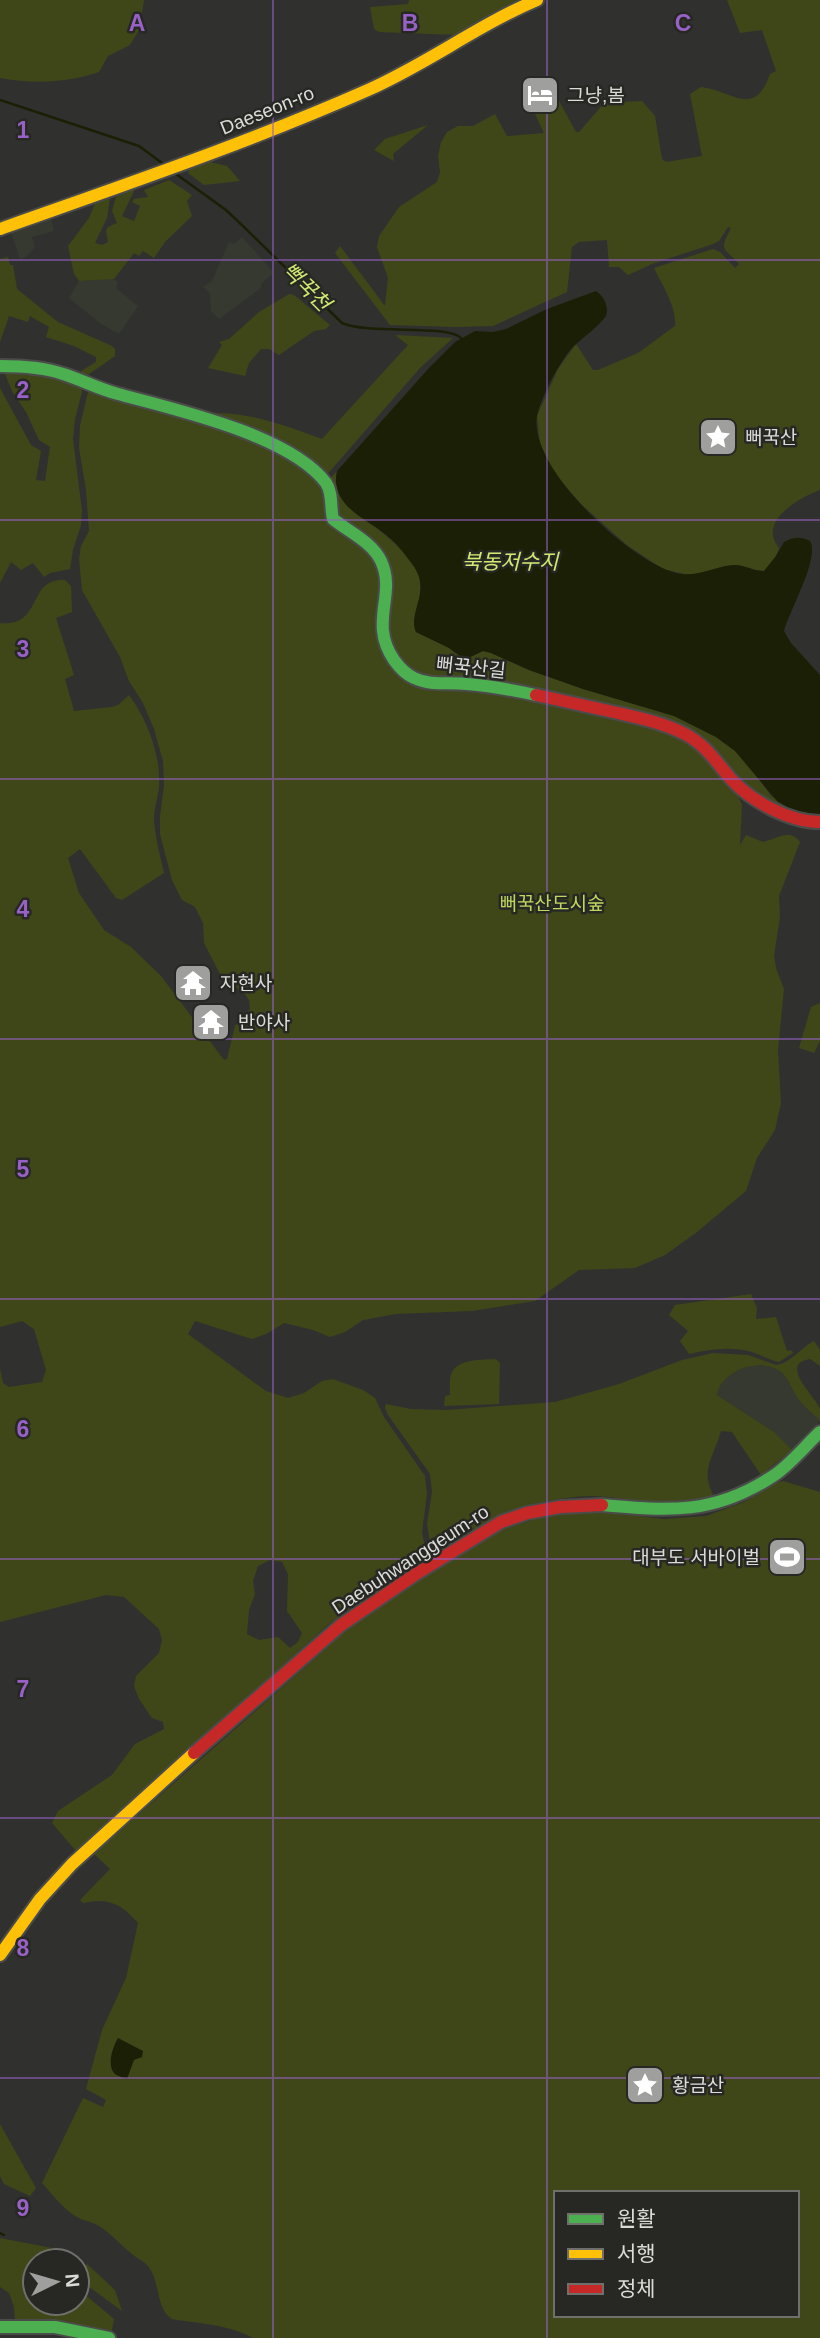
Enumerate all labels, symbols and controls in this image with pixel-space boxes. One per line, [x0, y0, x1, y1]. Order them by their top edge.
text: A [129, 10, 145, 36]
text: B [402, 10, 418, 36]
text: C [675, 10, 691, 36]
hotel icon: 그냥,봄 [519, 74, 561, 116]
street label: Daeseon-ro [217, 82, 317, 139]
place label: 그냥,봄 [567, 85, 625, 106]
text: 1 [17, 117, 30, 143]
water label: 뻑꾹천 [278, 258, 337, 317]
text: 2 [17, 377, 29, 403]
place icon: 뻐꾹산 [697, 416, 739, 458]
place label: 뻐꾹산 [745, 427, 797, 448]
water label: 북동저수지 [462, 550, 560, 573]
text: 3 [17, 636, 29, 662]
street label: 뻐꾹산길 [435, 653, 507, 682]
park label: 뻐꾹산도시숲 [500, 893, 604, 914]
text: 4 [17, 896, 30, 922]
temple icon: 자현사 [172, 962, 214, 1004]
place label: 자현사 [220, 973, 272, 994]
temple icon: 반야사 [190, 1001, 232, 1043]
place label: 반야사 [238, 1012, 290, 1033]
text: 5 [17, 1156, 30, 1182]
text: 6 [17, 1416, 29, 1442]
street label: Daebuhwanggeum-ro [328, 1501, 493, 1618]
sports icon: 대부도 서바이벌 [766, 1536, 808, 1578]
place label: 대부도 서바이벌 [632, 1547, 760, 1568]
text: 7 [17, 1676, 29, 1702]
text: 8 [17, 1935, 30, 1961]
place icon: 황금산 [624, 2064, 666, 2106]
place label: 황금산 [672, 2075, 724, 2096]
legend [554, 2191, 799, 2317]
text: 9 [17, 2195, 29, 2221]
text: 원활 [617, 2207, 656, 2230]
text: 서행 [617, 2242, 656, 2265]
north arrow [21, 2247, 91, 2317]
text: N [61, 2273, 83, 2288]
text: 정체 [617, 2277, 656, 2300]

